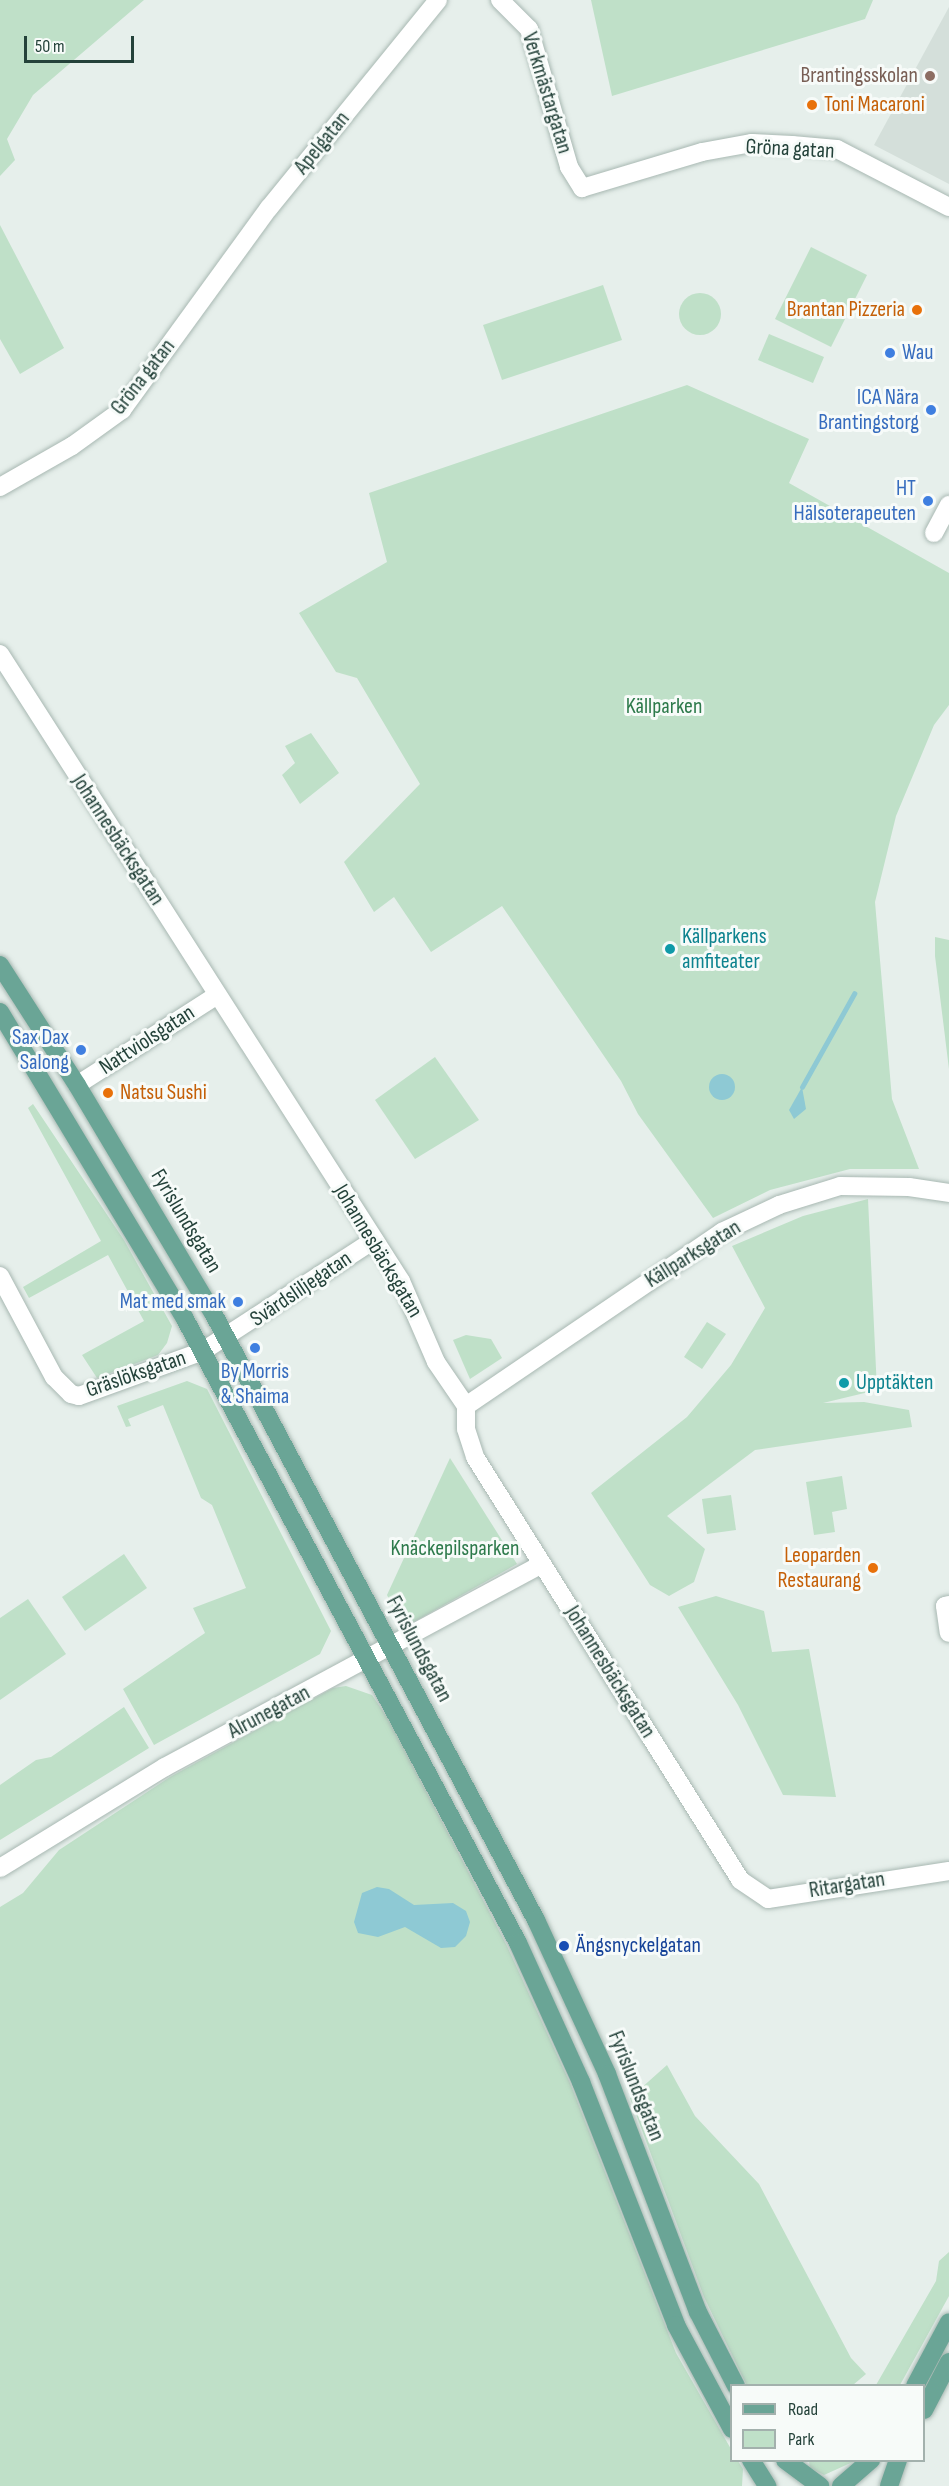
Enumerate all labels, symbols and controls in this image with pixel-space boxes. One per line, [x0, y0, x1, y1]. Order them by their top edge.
scale bar [27, 24, 136, 62]
street label: Verkmästargatan [516, 29, 578, 157]
text: 50 m [35, 36, 65, 57]
place label: Brantingsskolan [800, 63, 918, 89]
marker: Brantingsskolan [923, 69, 937, 83]
place label: Toni Macaroni [824, 92, 925, 118]
marker: Toni Macaroni [805, 98, 819, 112]
street label: Apelgatan [289, 106, 355, 180]
street label: Gröna gatan [745, 133, 835, 165]
place label: Brantan Pizzeria [787, 297, 905, 323]
marker: Brantan Pizzeria [910, 303, 924, 317]
street label: Gröna gatan [105, 334, 181, 420]
place label: Wau [902, 340, 933, 366]
marker: Wau [883, 346, 897, 360]
place label: ICA Nära Brantingstorg [818, 384, 919, 436]
marker: ICA Nära Brantingstorg [924, 403, 938, 417]
place label: HT Hälsoterapeuten [793, 475, 916, 526]
marker: HT Hälsoterapeuten [921, 494, 935, 508]
park label: Källparken [626, 694, 702, 720]
street label: Johannesbäcksgatan [66, 770, 170, 910]
place label: Källparkens amfiteater [682, 923, 767, 974]
marker: Källparkens amfiteater [663, 942, 677, 956]
street label: Nattviolsgatan [94, 999, 200, 1081]
place label: Sax Dax Salong [12, 1024, 69, 1076]
marker: Sax Dax Salong [74, 1043, 88, 1057]
place label: Natsu Sushi [120, 1080, 207, 1106]
marker: Natsu Sushi [101, 1086, 115, 1100]
street label: Fyrislundsgatan [145, 1164, 227, 1278]
street label: Johannesbäcksgatan [328, 1180, 428, 1322]
street label: Källparksgatan [640, 1214, 746, 1294]
street label: Svärdsliljegatan [245, 1245, 357, 1333]
place label: Mat med smak [120, 1289, 226, 1315]
marker: Mat med smak [231, 1295, 245, 1309]
marker: By Morris & Shaima [248, 1341, 262, 1355]
street label: Gräslöksgatan [83, 1345, 189, 1403]
place label: By Morris & Shaima [221, 1358, 289, 1410]
place label: Upptäkten [856, 1370, 933, 1396]
marker: Upptäkten [837, 1376, 851, 1390]
park label: Knäckepilsparken [391, 1536, 519, 1562]
place label: Leoparden Restaurang [777, 1542, 861, 1594]
marker: Leoparden Restaurang [866, 1561, 880, 1575]
street label: Fyrislundsgatan [380, 1592, 458, 1706]
street label: Johannesbäcksgatan [559, 1601, 661, 1743]
street label: Alrunegatan [224, 1679, 314, 1745]
street label: Ritargatan [807, 1866, 887, 1904]
place label: Ängsnyckelgatan [576, 1933, 701, 1959]
marker: Ängsnyckelgatan [557, 1939, 571, 1953]
street label: Fyrislundsgatan [602, 2027, 670, 2145]
legend [730, 2384, 925, 2462]
text: Road [788, 2399, 818, 2420]
text: Park [788, 2429, 814, 2450]

